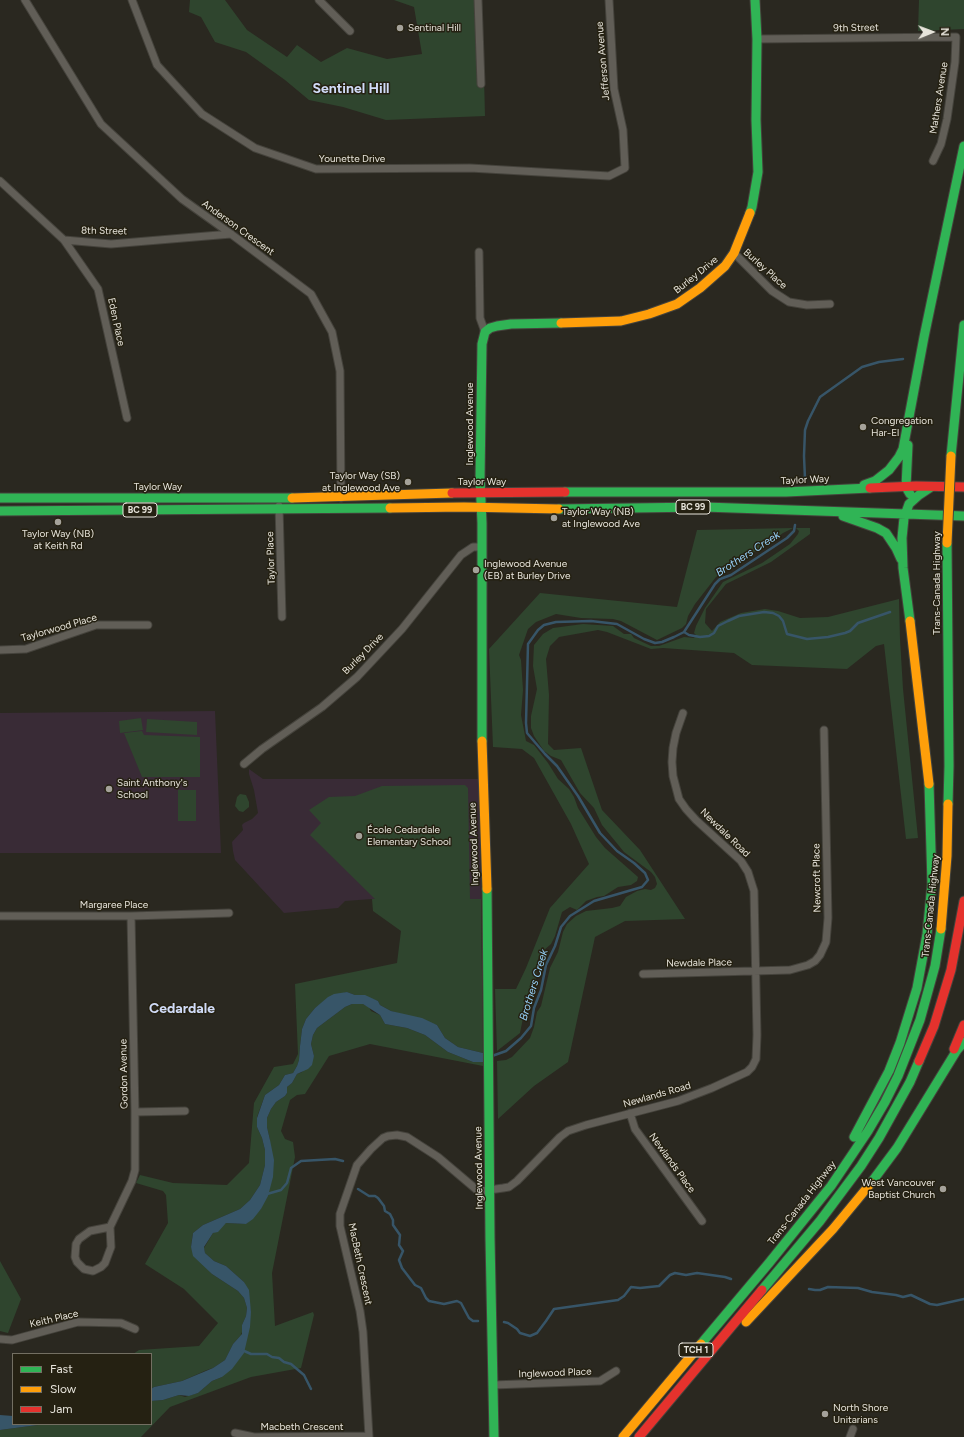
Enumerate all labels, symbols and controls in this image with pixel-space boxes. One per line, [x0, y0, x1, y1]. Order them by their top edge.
north arrow [912, 12, 952, 52]
street label: Jefferson Avenue [594, 21, 612, 101]
place label: Sentinal Hill [408, 22, 461, 34]
street label: 9th Street [833, 22, 879, 34]
marker: Sentinal Hill [395, 23, 405, 33]
text: N [938, 27, 951, 36]
street label: Mathers Avenue [927, 61, 951, 135]
district label: Sentinel Hill [312, 81, 390, 97]
street label: Younette Drive [319, 153, 385, 165]
street label: Anderson Crescent [199, 198, 277, 258]
street label: 8th Street [81, 225, 127, 237]
street label: Burley Place [741, 246, 789, 292]
street label: Burley Drive [671, 254, 721, 296]
street label: Eden Place [105, 297, 127, 347]
street label: Inglewood Avenue [464, 382, 476, 466]
place label: Congregation Har-El [871, 415, 933, 438]
marker: Congregation Har-El [858, 422, 868, 432]
place label: Taylor Way (SB) at Inglewood Ave [322, 470, 400, 494]
street label: Taylor Way [780, 473, 830, 487]
street label: Taylor Way [458, 476, 506, 488]
marker: Taylor Way (SB) at Inglewood Ave [403, 477, 413, 487]
street label: Taylor Way [134, 481, 182, 493]
road number: BC 99 [676, 500, 710, 514]
road number: BC 99 [123, 503, 157, 517]
place label: Taylor Way (NB) at Inglewood Ave [562, 506, 640, 530]
marker: Taylor Way (NB) at Inglewood Ave [549, 513, 559, 523]
marker: Taylor Way (NB) at Keith Rd [53, 517, 63, 527]
place label: Taylor Way (NB) at Keith Rd [22, 528, 94, 552]
water label: Brothers Creek [713, 528, 783, 580]
street label: Taylor Place [264, 531, 278, 585]
street label: Trans-Canada Highway [931, 531, 943, 635]
place label: Inglewood Avenue (EB) at Burley Drive [484, 558, 570, 582]
marker: Inglewood Avenue (EB) at Burley Drive [471, 565, 481, 575]
street label: Taylorwood Place [20, 611, 98, 645]
street label: Burley Drive [340, 631, 386, 677]
place label: Saint Anthony's School [117, 777, 187, 800]
marker: Saint Anthony's School [104, 784, 114, 794]
street label: Inglewood Avenue [467, 802, 481, 886]
street label: Newdale Road [697, 806, 753, 860]
place label: École Cedardale Elementary School [367, 824, 451, 848]
marker: École Cedardale Elementary School [354, 831, 364, 841]
street label: Newcroft Place [810, 843, 824, 913]
street label: Trans-Canada Highway [920, 854, 942, 958]
street label: Margaree Place [80, 899, 148, 911]
water label: Brothers Creek [517, 948, 551, 1022]
street label: Newdale Place [666, 956, 732, 970]
district label: Cedardale [149, 1001, 215, 1017]
street label: Gordon Avenue [117, 1039, 131, 1109]
street label: Newlands Road [622, 1080, 692, 1110]
street label: Inglewood Avenue [472, 1126, 486, 1210]
street label: Newlands Place [646, 1131, 698, 1195]
street label: Trans-Canada Highway [765, 1158, 839, 1248]
place label: West Vancouver Baptist Church [862, 1177, 935, 1200]
marker: West Vancouver Baptist Church [938, 1184, 948, 1194]
street label: MacBeth Crescent [345, 1222, 375, 1306]
street label: Keith Place [28, 1308, 80, 1330]
road number: TCH 1 [679, 1343, 713, 1357]
legend [12, 1353, 152, 1425]
text: Fast [50, 1362, 73, 1376]
street label: Inglewood Place [518, 1366, 592, 1380]
text: Slow [50, 1382, 76, 1396]
text: Jam [50, 1402, 73, 1416]
place label: North Shore Unitarians [833, 1402, 888, 1426]
marker: North Shore Unitarians [820, 1409, 830, 1419]
street label: Macbeth Crescent [260, 1421, 344, 1433]

